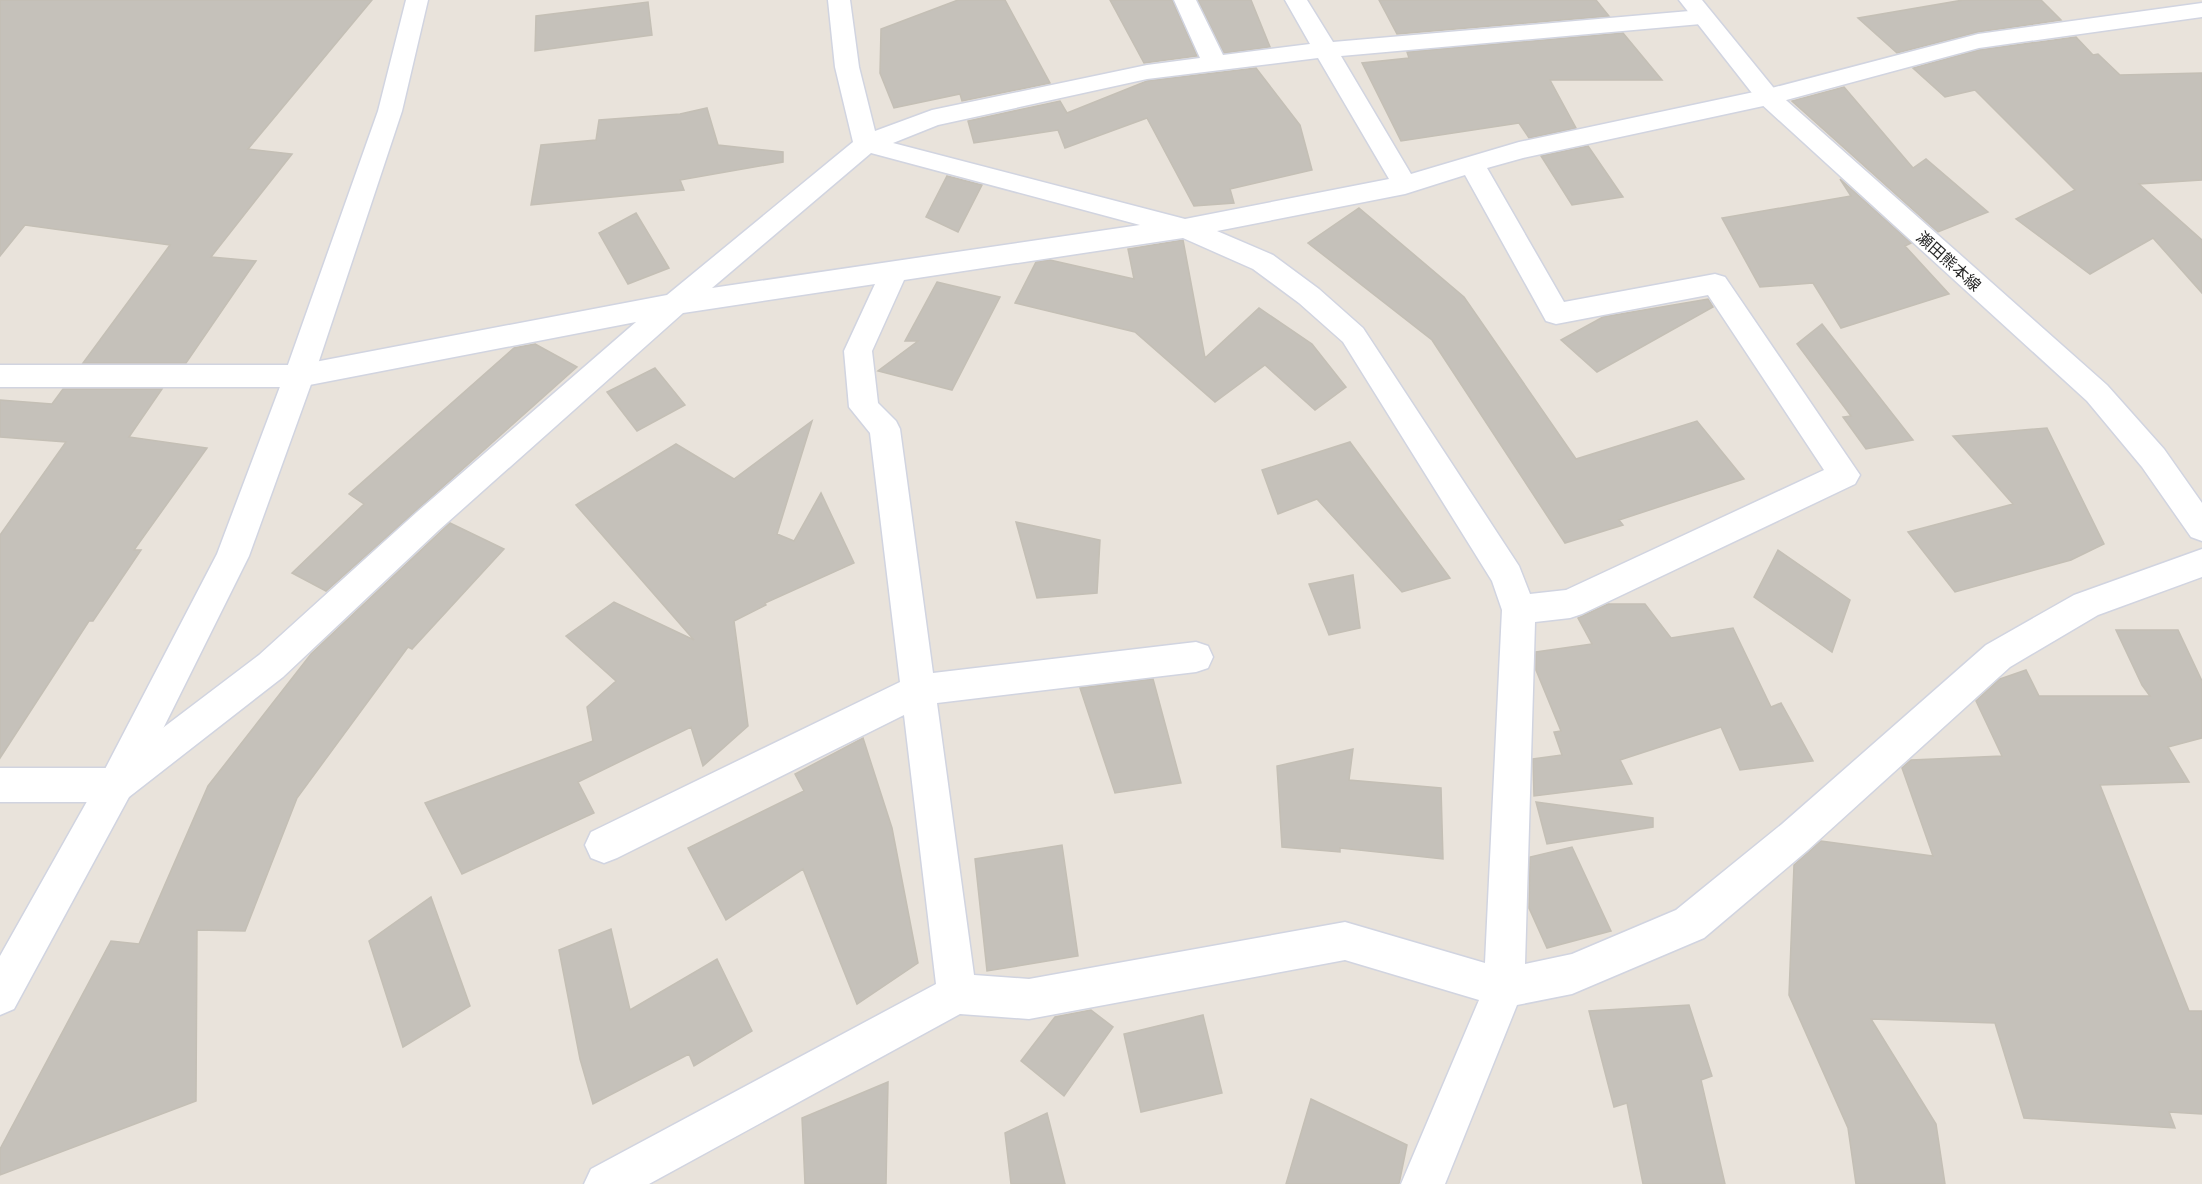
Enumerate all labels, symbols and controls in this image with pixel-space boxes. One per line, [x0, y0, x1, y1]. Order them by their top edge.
street label: 瀬田熊本線 [1913, 228, 1985, 295]

